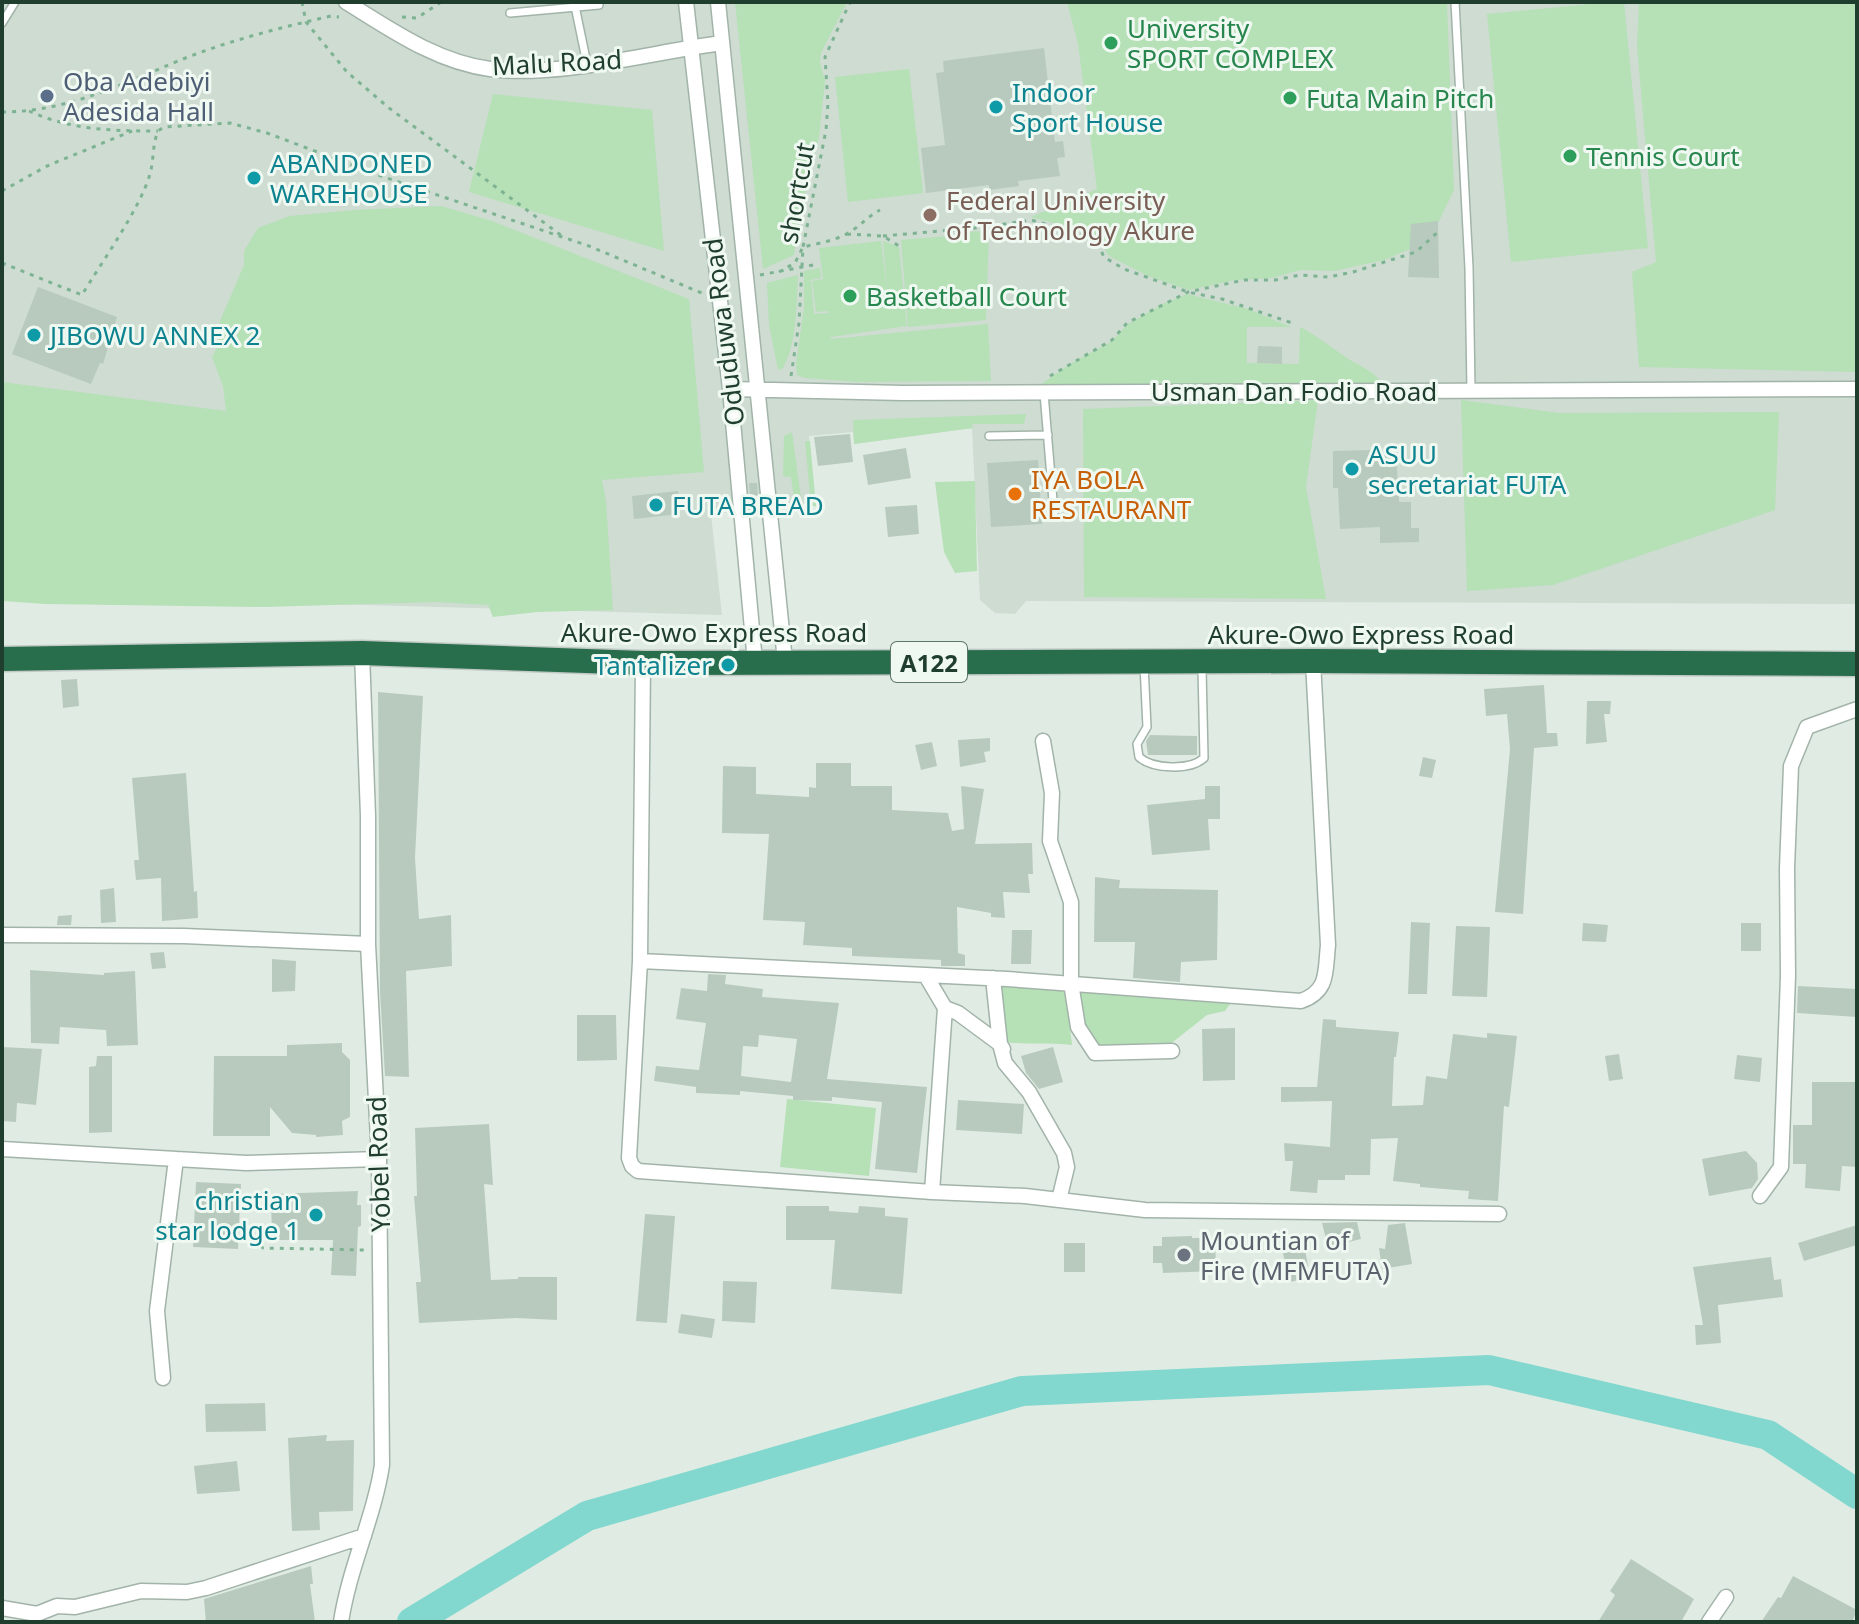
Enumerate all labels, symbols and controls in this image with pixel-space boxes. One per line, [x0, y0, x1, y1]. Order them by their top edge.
place label: University SPORT COMPLEX [1127, 10, 1334, 76]
marker: University SPORT COMPLEX [1102, 34, 1120, 52]
street label: Malu Road [491, 41, 623, 83]
place label: Oba Adebiyi Adesida Hall [63, 63, 214, 129]
place label: Indoor Sport House [1012, 74, 1163, 140]
place label: Futa Main Pitch [1306, 80, 1494, 116]
marker: Oba Adebiyi Adesida Hall [38, 87, 56, 105]
marker: Futa Main Pitch [1281, 89, 1299, 107]
marker: Indoor Sport House [987, 98, 1005, 116]
place label: Tennis Court [1586, 138, 1740, 174]
street label: shortcut [769, 139, 823, 247]
place label: ABANDONED WAREHOUSE [270, 145, 432, 211]
marker: Tennis Court [1561, 147, 1579, 165]
marker: ABANDONED WAREHOUSE [245, 169, 263, 187]
place label: Federal University of Technology Akure [946, 182, 1195, 248]
marker: Federal University of Technology Akure [921, 206, 939, 224]
street label: Oduduwa Road [694, 236, 752, 428]
place label: Basketball Court [866, 278, 1067, 314]
marker: Basketball Court [841, 287, 859, 305]
place label: JIBOWU ANNEX 2 [47, 317, 260, 353]
marker: JIBOWU ANNEX 2 [25, 326, 43, 344]
street label: Usman Dan Fodio Road [1151, 373, 1437, 409]
place label: ASUU secretariat FUTA [1368, 436, 1567, 502]
marker: ASUU secretariat FUTA [1343, 460, 1361, 478]
place label: IYA BOLA RESTAURANT [1031, 461, 1192, 527]
marker: IYA BOLA RESTAURANT [1006, 485, 1024, 503]
place label: FUTA BREAD [672, 487, 824, 523]
marker: FUTA BREAD [647, 496, 665, 514]
street label: Akure-Owo Express Road [561, 614, 867, 650]
street label: Akure-Owo Express Road [1208, 616, 1514, 652]
road number: A122 [891, 642, 967, 682]
place label: Tantalizer [594, 647, 712, 683]
marker: Tantalizer [719, 656, 737, 674]
street label: Yobel Road [358, 1096, 398, 1232]
place label: christian star lodge 1 [155, 1182, 300, 1248]
marker: christian star lodge 1 [307, 1206, 325, 1224]
place label: Mountian of Fire (MFMFUTA) [1200, 1222, 1390, 1288]
marker: Mountian of Fire (MFMFUTA) [1175, 1246, 1193, 1264]

